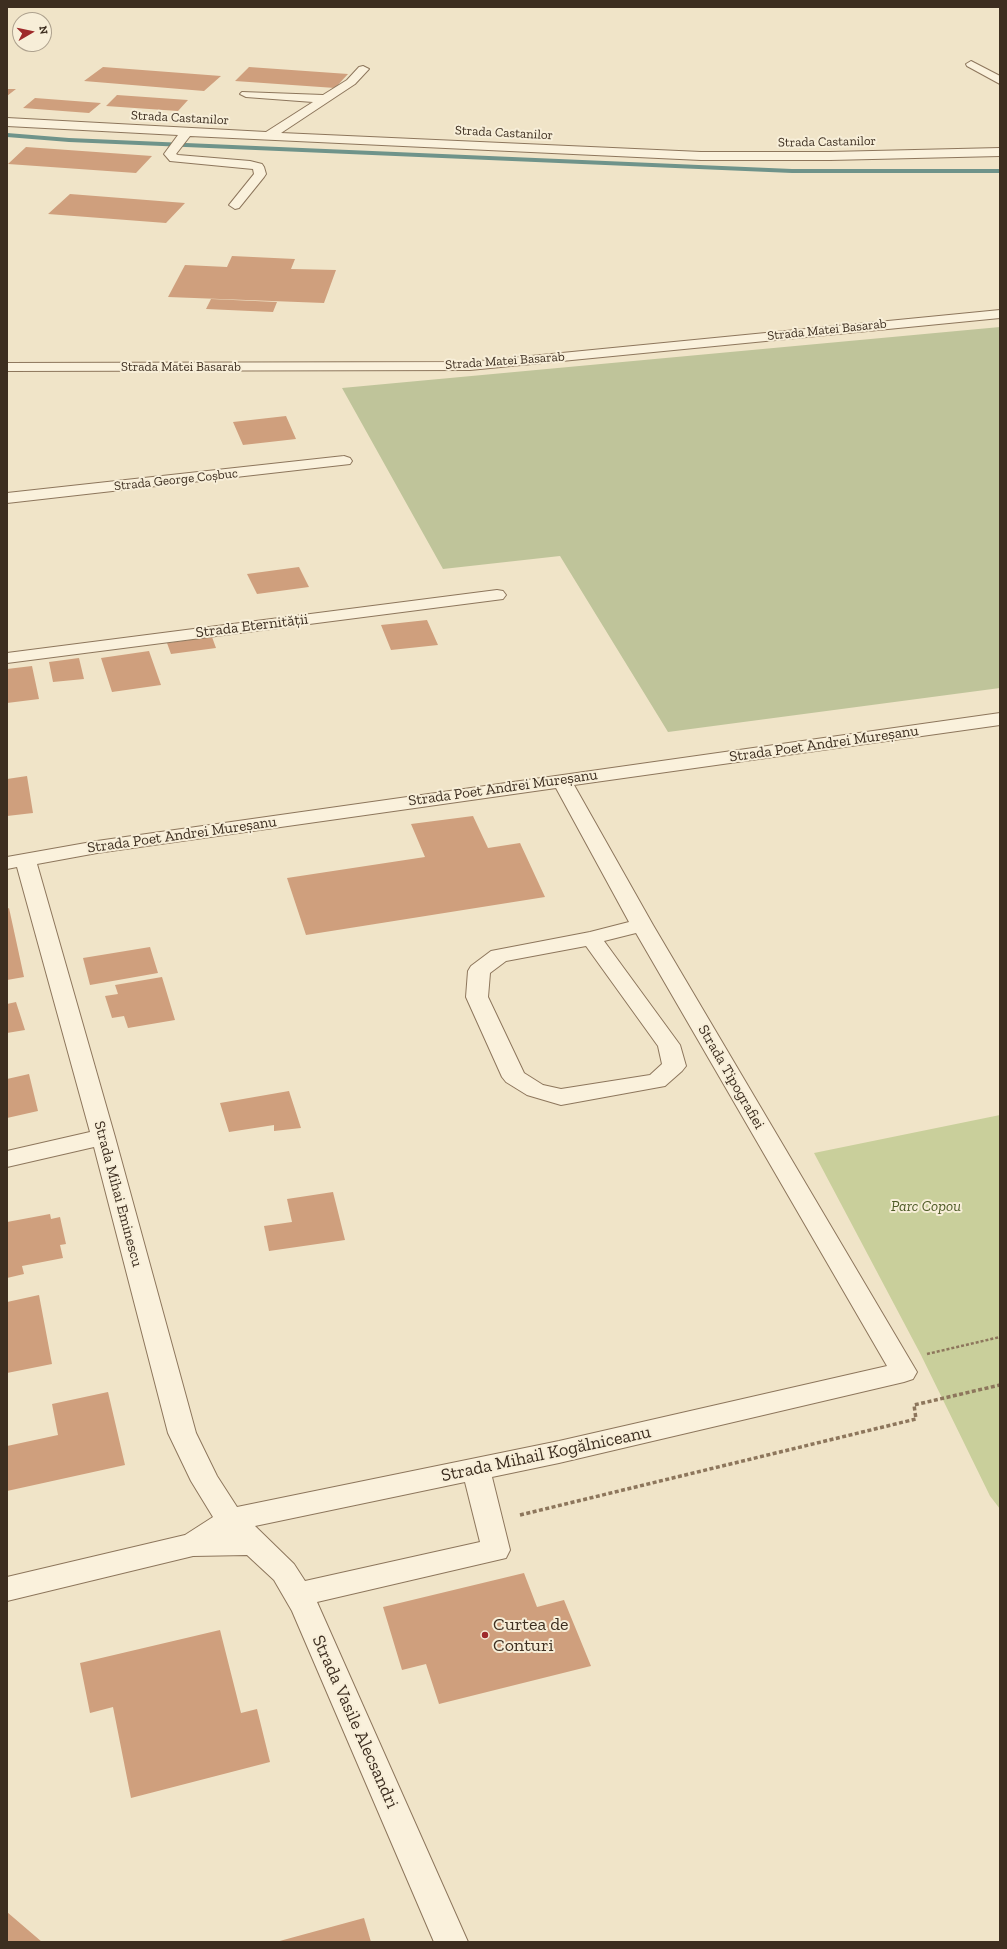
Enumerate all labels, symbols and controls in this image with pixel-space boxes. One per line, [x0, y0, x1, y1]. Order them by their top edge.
north arrow [12, 12, 52, 52]
text: N [36, 25, 50, 35]
street label: Strada Castanilor [131, 108, 229, 128]
street label: Strada Castanilor [455, 123, 553, 143]
street label: Strada Castanilor [778, 133, 876, 151]
street label: Strada Matei Basarab [767, 316, 887, 344]
street label: Strada Matei Basarab [445, 349, 565, 373]
street label: Strada Matei Basarab [121, 359, 241, 375]
street label: Strada George Coșbuc [113, 466, 239, 494]
street label: Strada Eternității [195, 610, 309, 642]
street label: Strada Poet Andrei Mureșanu [728, 722, 920, 766]
street label: Strada Poet Andrei Mureșanu [407, 766, 599, 810]
street label: Strada Poet Andrei Mureșanu [86, 813, 278, 857]
street label: Strada Tipografiei [694, 1022, 768, 1132]
street label: Strada Mihai Eminescu [90, 1119, 146, 1269]
park label: Parc Copou [891, 1198, 961, 1216]
street label: Strada Mihail Kogălniceanu [439, 1421, 653, 1487]
place label: Curtea de Conturi [493, 1614, 569, 1656]
marker: Curtea de Conturi [480, 1630, 490, 1640]
street label: Strada Vasile Alecsandri [307, 1632, 403, 1812]

